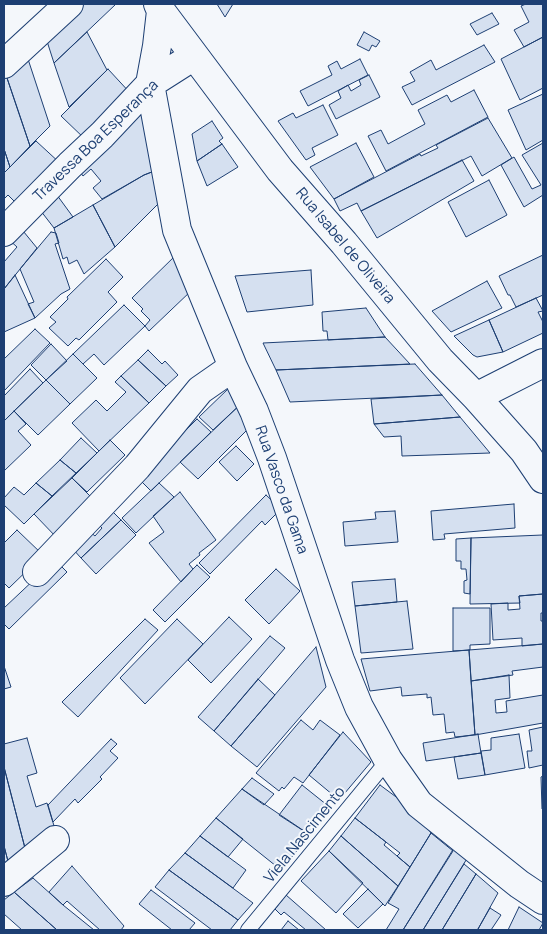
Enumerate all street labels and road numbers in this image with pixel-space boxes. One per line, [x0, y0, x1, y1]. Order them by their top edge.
street label: Travessa Boa Esperança [30, 77, 162, 205]
street label: Rua Isabel de Oliveira [291, 185, 399, 307]
street label: Rua Vasco da Gama [251, 424, 311, 556]
street label: Viela Nascimento [261, 783, 349, 887]

